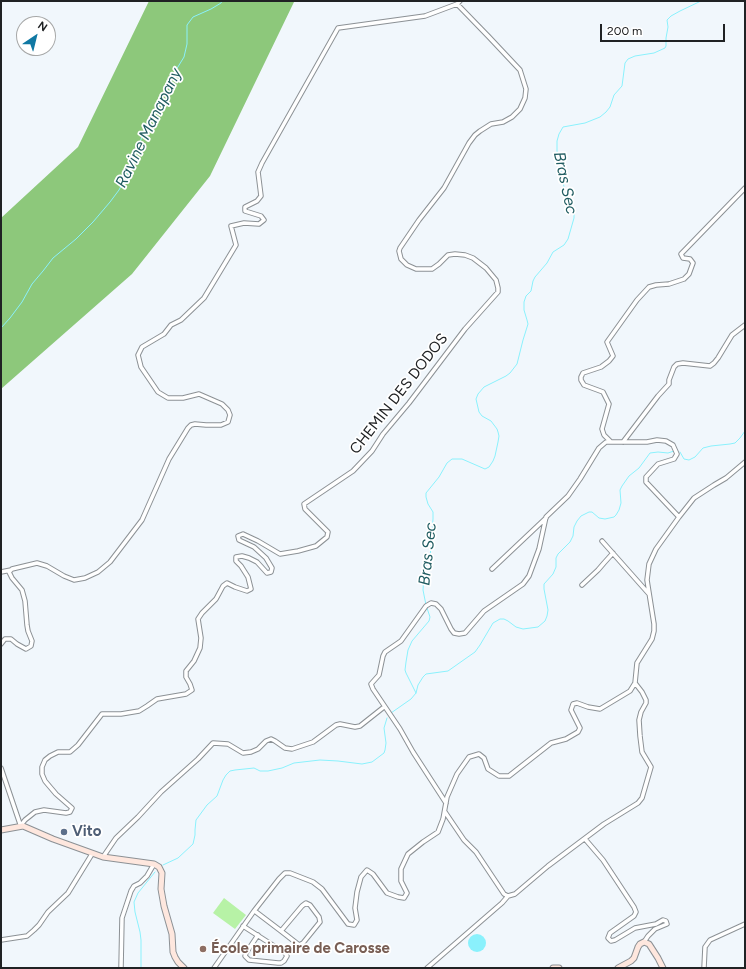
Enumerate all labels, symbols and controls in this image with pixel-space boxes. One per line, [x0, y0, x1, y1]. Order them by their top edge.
north arrow [16, 16, 56, 56]
scale bar [602, 16, 727, 42]
text: N [35, 19, 50, 34]
text: 200 m [607, 24, 642, 38]
water label: Ravine Manapany [112, 65, 186, 191]
water label: Bras Sec [549, 150, 581, 216]
street label: CHEMIN DES DODOS [346, 330, 452, 458]
water label: Bras Sec [415, 521, 441, 587]
place label: Vito [72, 823, 101, 841]
marker: Vito [59, 827, 69, 837]
place label: École primaire de Carosse [211, 940, 390, 958]
marker: École primaire de Carosse [198, 944, 208, 954]

